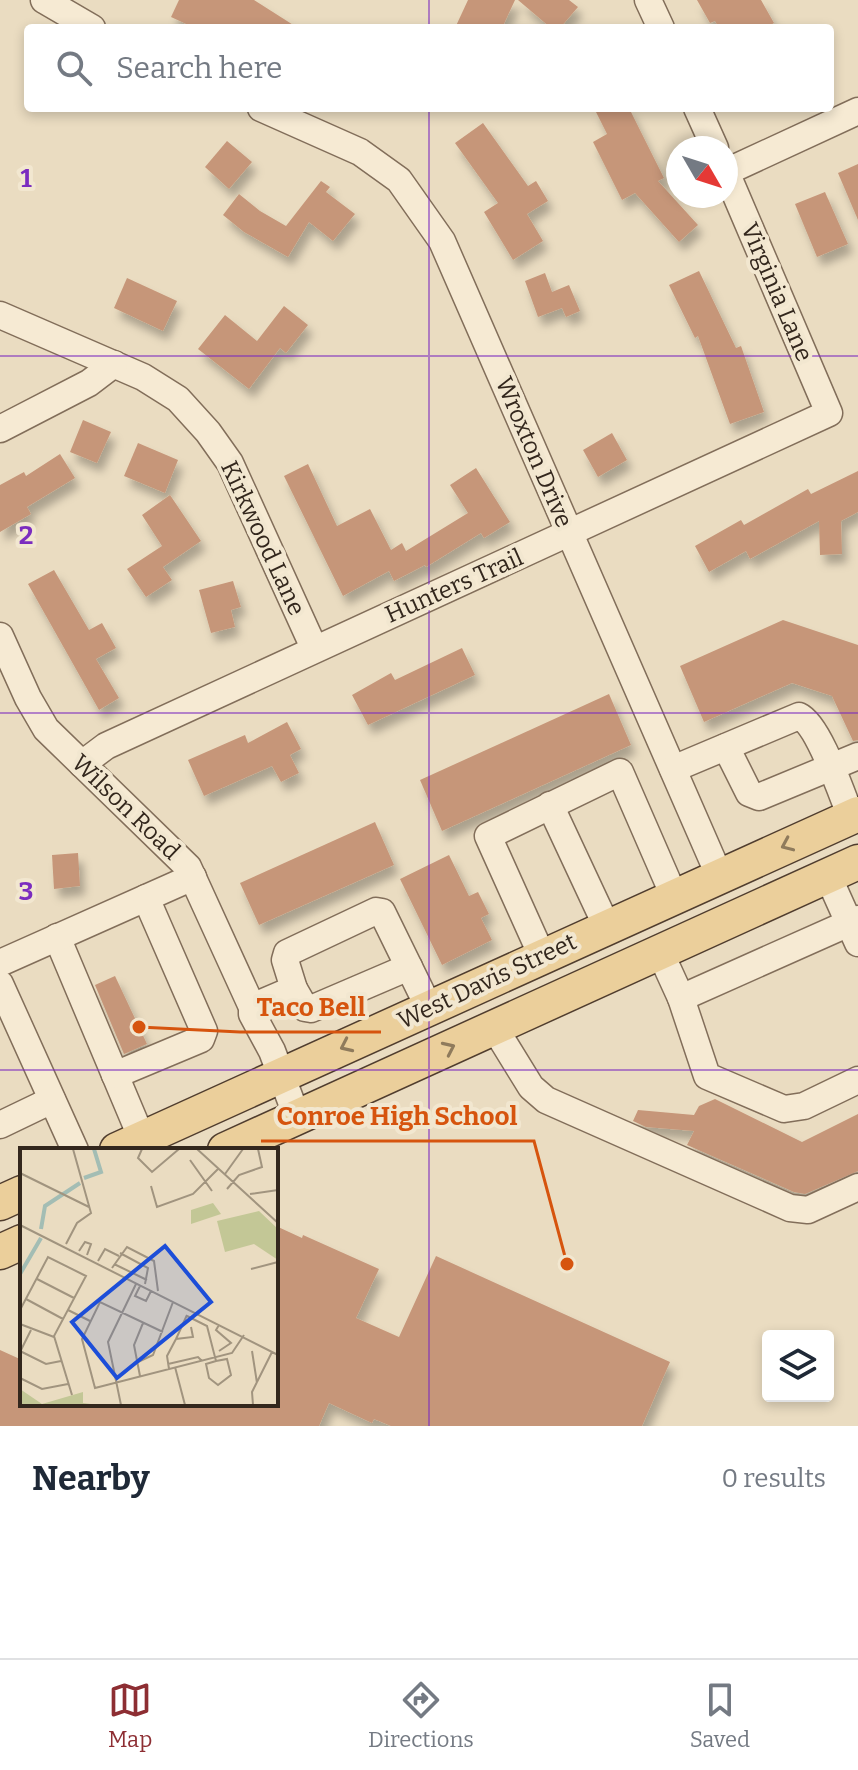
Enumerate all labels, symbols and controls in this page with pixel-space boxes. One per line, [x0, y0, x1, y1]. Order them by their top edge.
search box [24, 24, 834, 112]
icon: search [52, 46, 96, 90]
text: Search here [116, 50, 283, 86]
north arrow [666, 136, 738, 208]
text: 1 [20, 163, 32, 194]
street label: Virginia Lane [735, 219, 819, 365]
street label: Wroxton Drive [490, 373, 578, 531]
street label: Kirkwood Lane [215, 456, 311, 620]
text: 2 [19, 520, 33, 551]
street label: Hunters Trail [381, 543, 527, 629]
street label: Wilson Road [66, 749, 186, 865]
one-way arrow [780, 836, 795, 852]
text: 3 [19, 876, 33, 907]
street label: West Davis Street [393, 927, 581, 1035]
callout: Taco Bell [240, 982, 381, 1032]
text: Taco Bell [256, 992, 366, 1023]
one-way arrow [340, 1036, 354, 1052]
one-way arrow [440, 1042, 455, 1058]
callout: Conroe High School [261, 1091, 534, 1141]
text: Conroe High School [276, 1101, 518, 1132]
inset map [20, 1148, 278, 1406]
map controls [762, 1330, 834, 1402]
button: layers [762, 1330, 834, 1402]
text: Nearby [32, 1458, 150, 1499]
text: 0 results [721, 1463, 826, 1494]
tab: Map [108, 1678, 152, 1753]
tab: Directions [368, 1678, 474, 1753]
tab: Saved [690, 1678, 750, 1753]

